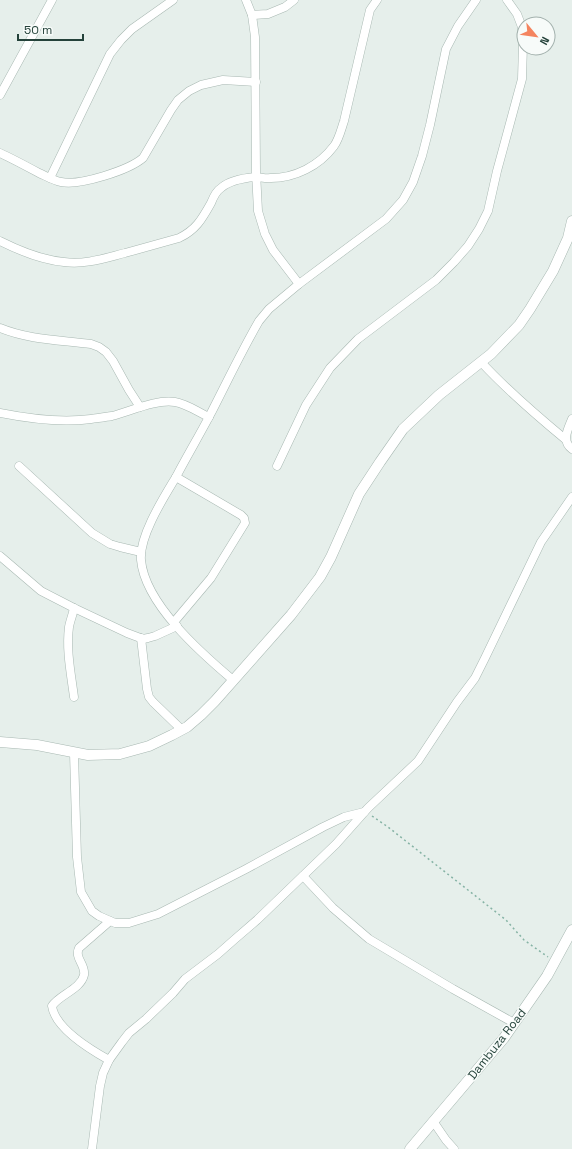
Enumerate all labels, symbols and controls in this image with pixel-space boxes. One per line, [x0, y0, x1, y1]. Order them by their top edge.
scale bar [18, 16, 83, 42]
north arrow [516, 16, 556, 56]
text: 50 m [24, 22, 52, 38]
text: N [537, 34, 553, 47]
street label: Dambuza Road [464, 1005, 530, 1083]

